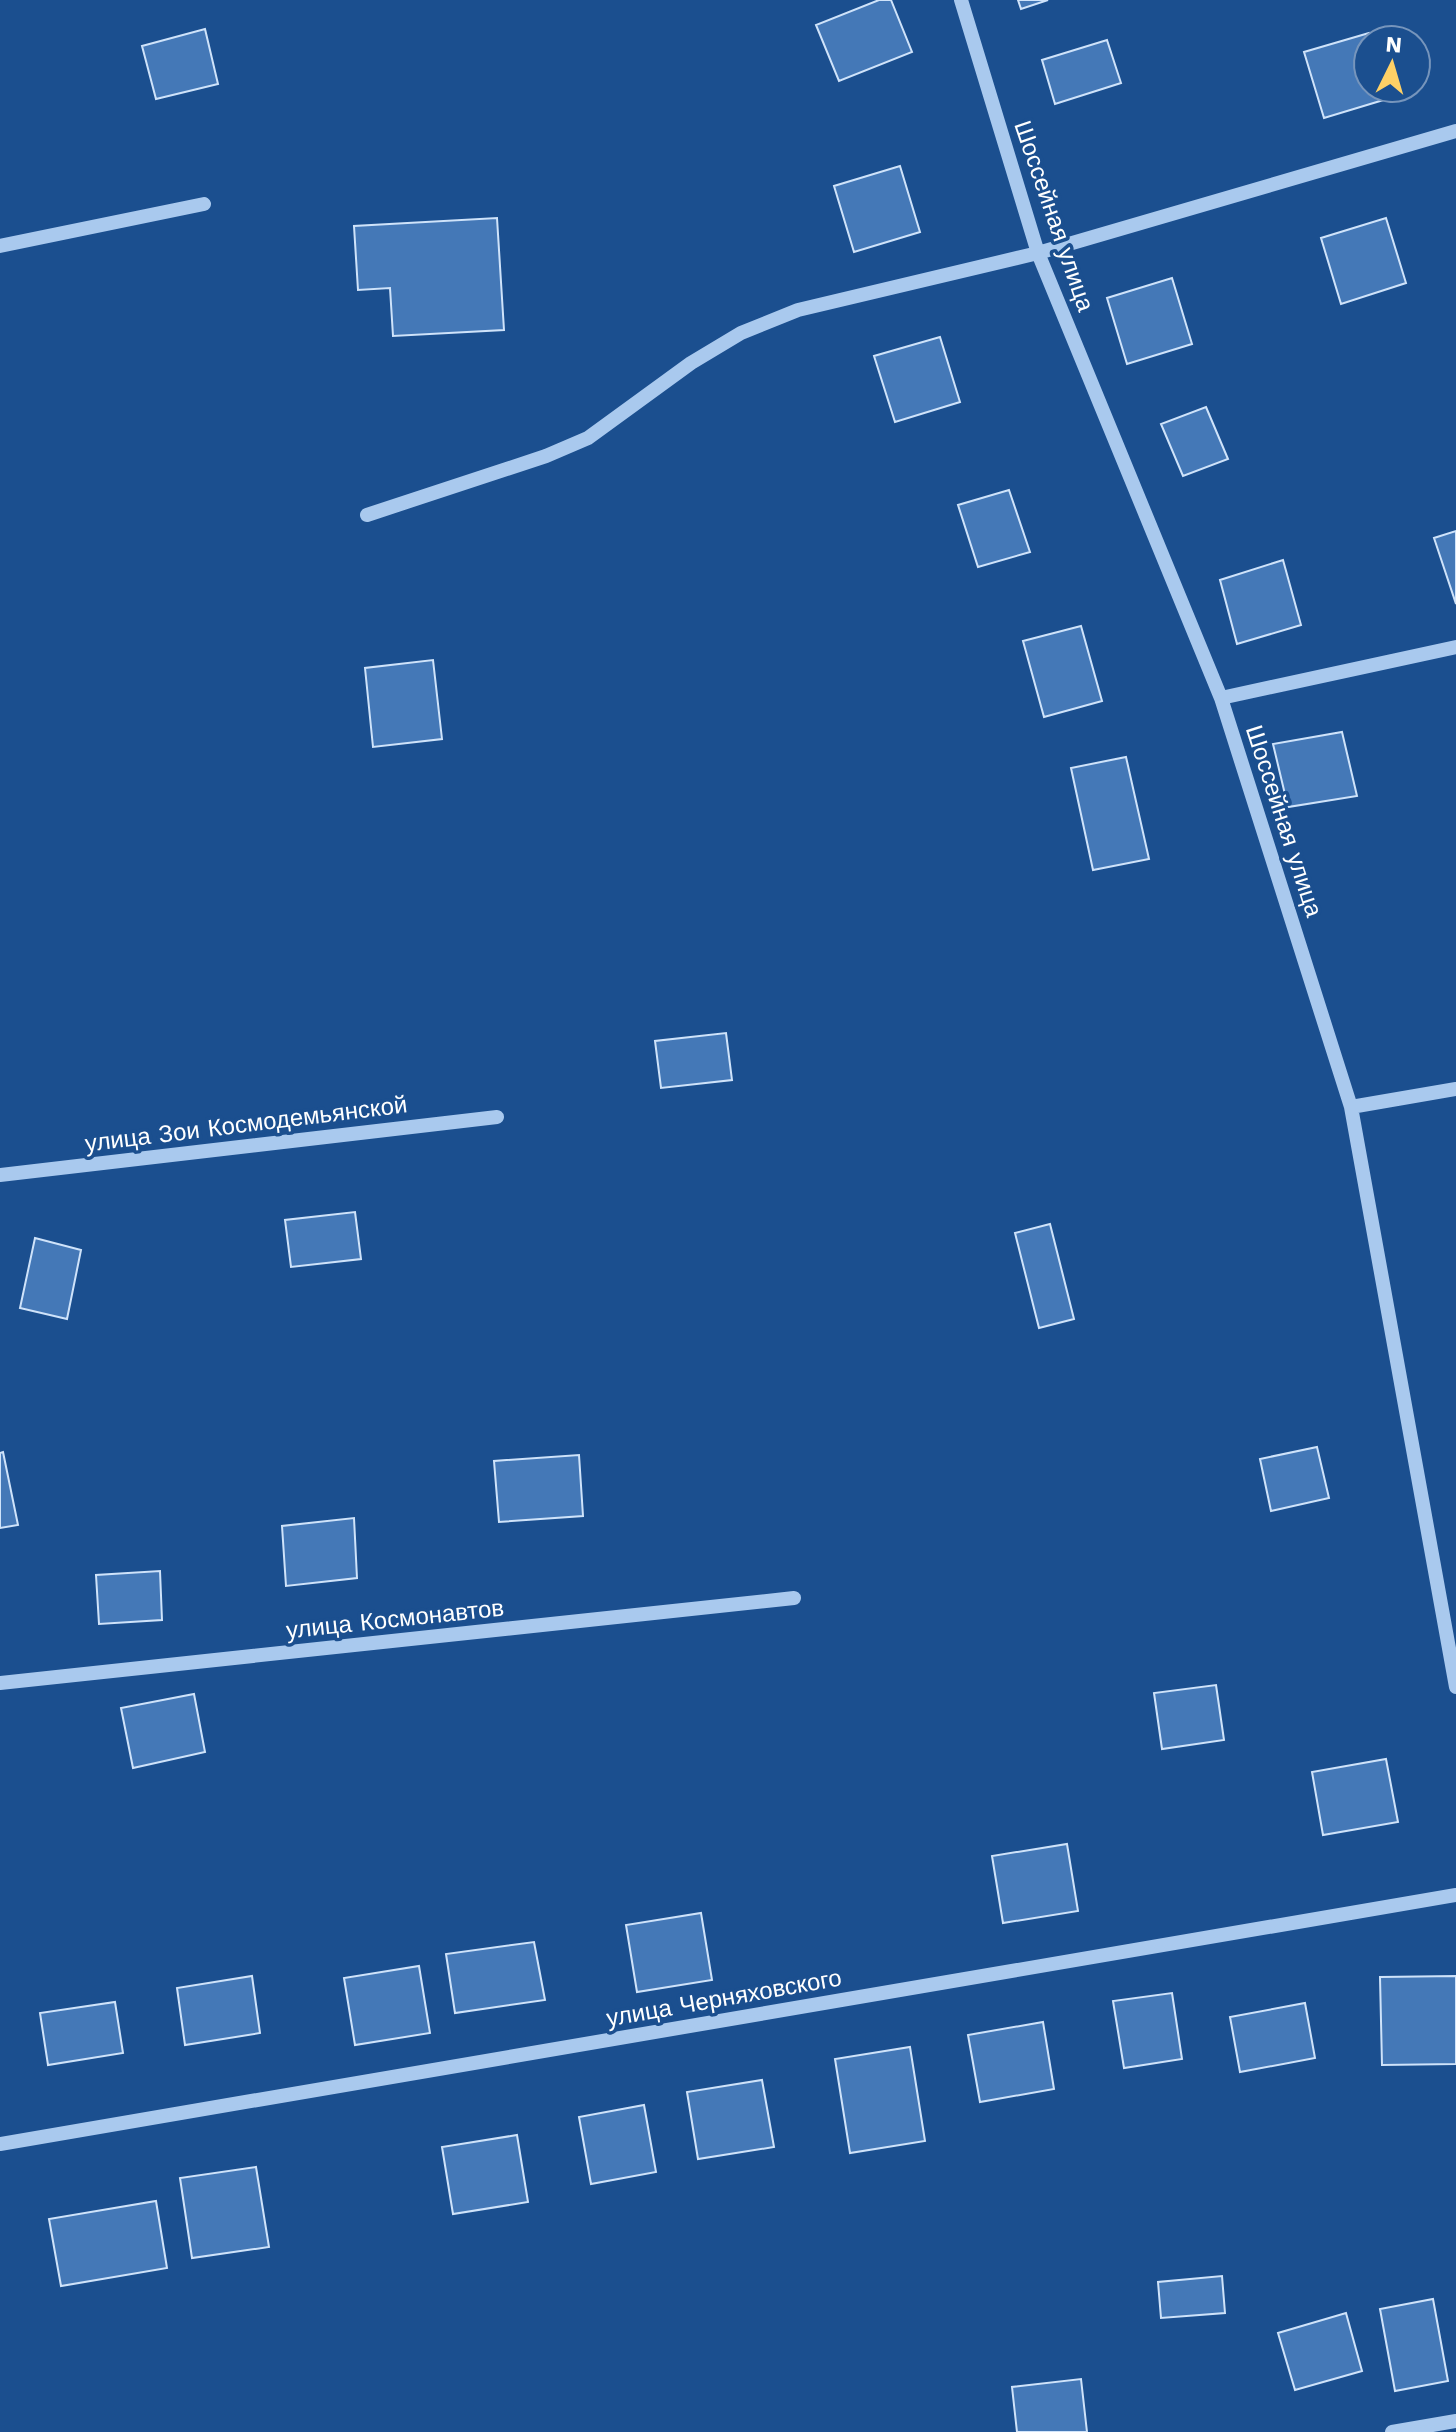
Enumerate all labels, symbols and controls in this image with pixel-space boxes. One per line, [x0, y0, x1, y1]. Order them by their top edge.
north arrow [1352, 24, 1432, 104]
text: N [1384, 31, 1403, 58]
street label: Шоссейная улица [1008, 117, 1100, 316]
street label: Шоссейная улица [1240, 722, 1328, 921]
street label: улица Зои Космодемьянской [83, 1090, 409, 1158]
street label: улица Космонавтов [285, 1594, 505, 1644]
street label: улица Черняховского [604, 1964, 844, 2032]

